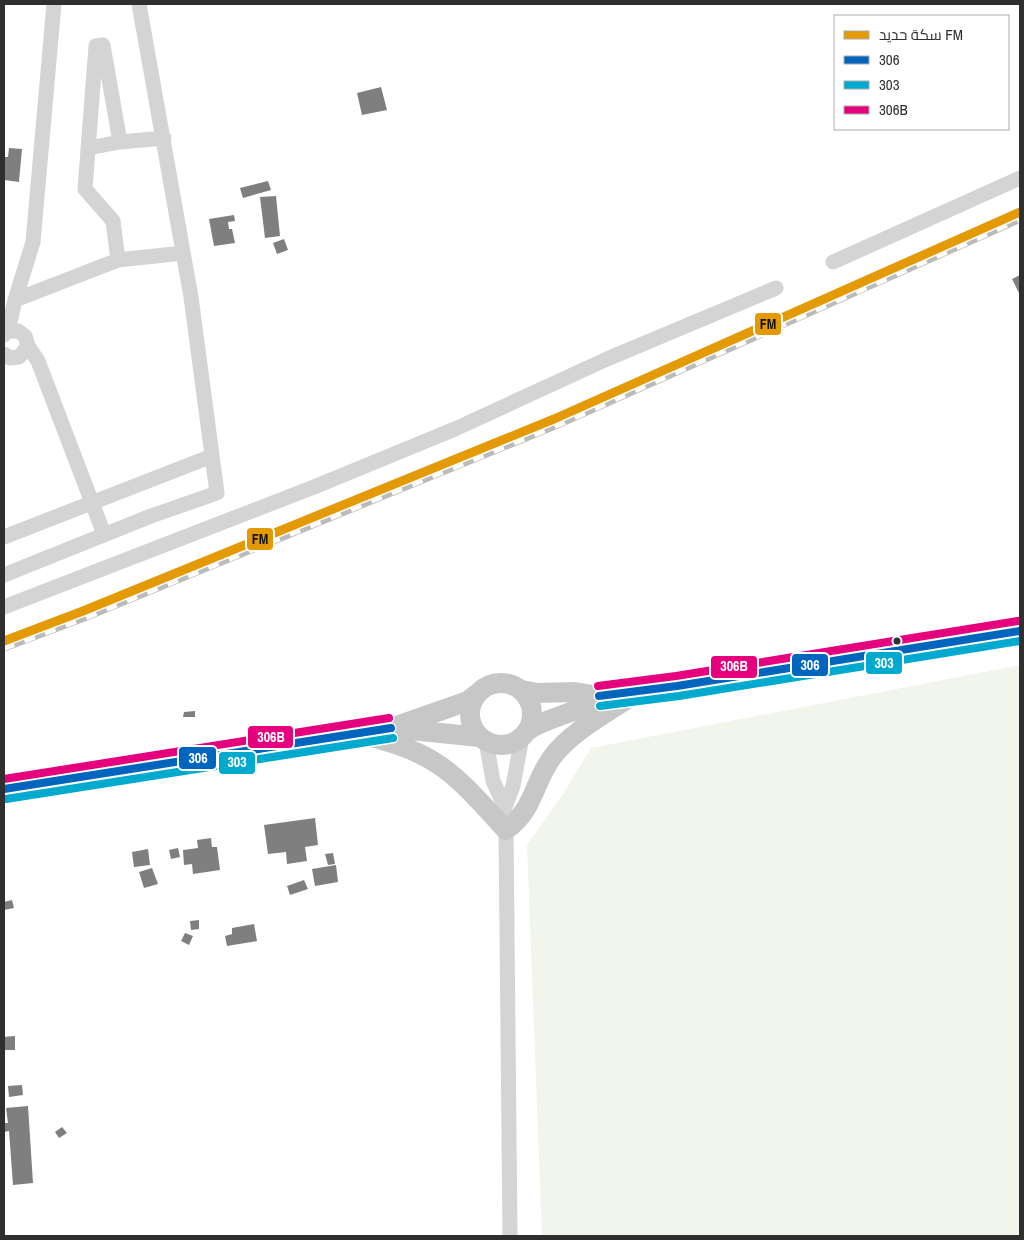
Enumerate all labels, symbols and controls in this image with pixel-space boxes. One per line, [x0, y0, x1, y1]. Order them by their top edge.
legend [834, 15, 1009, 130]
text: سكة حديد FM [879, 24, 963, 45]
text: 306 [879, 49, 900, 70]
text: 303 [879, 74, 900, 95]
text: 306B [879, 99, 908, 120]
line badge: FM [754, 312, 782, 336]
text: FM [760, 315, 776, 333]
line badge: FM [246, 527, 274, 551]
text: FM [252, 530, 268, 548]
unlabelled marker [892, 636, 902, 646]
line badge: 303 [865, 651, 903, 675]
line badge: 306 [791, 653, 829, 677]
text: 303 [874, 654, 894, 672]
line badge: 306B [710, 655, 758, 679]
text: 306 [800, 656, 820, 674]
text: 306B [720, 657, 748, 675]
line badge: 306B [247, 725, 294, 749]
text: 306B [257, 728, 285, 746]
line badge: 306 [178, 746, 217, 770]
text: 306 [188, 749, 208, 767]
line badge: 303 [218, 751, 256, 775]
text: 303 [227, 753, 247, 771]

